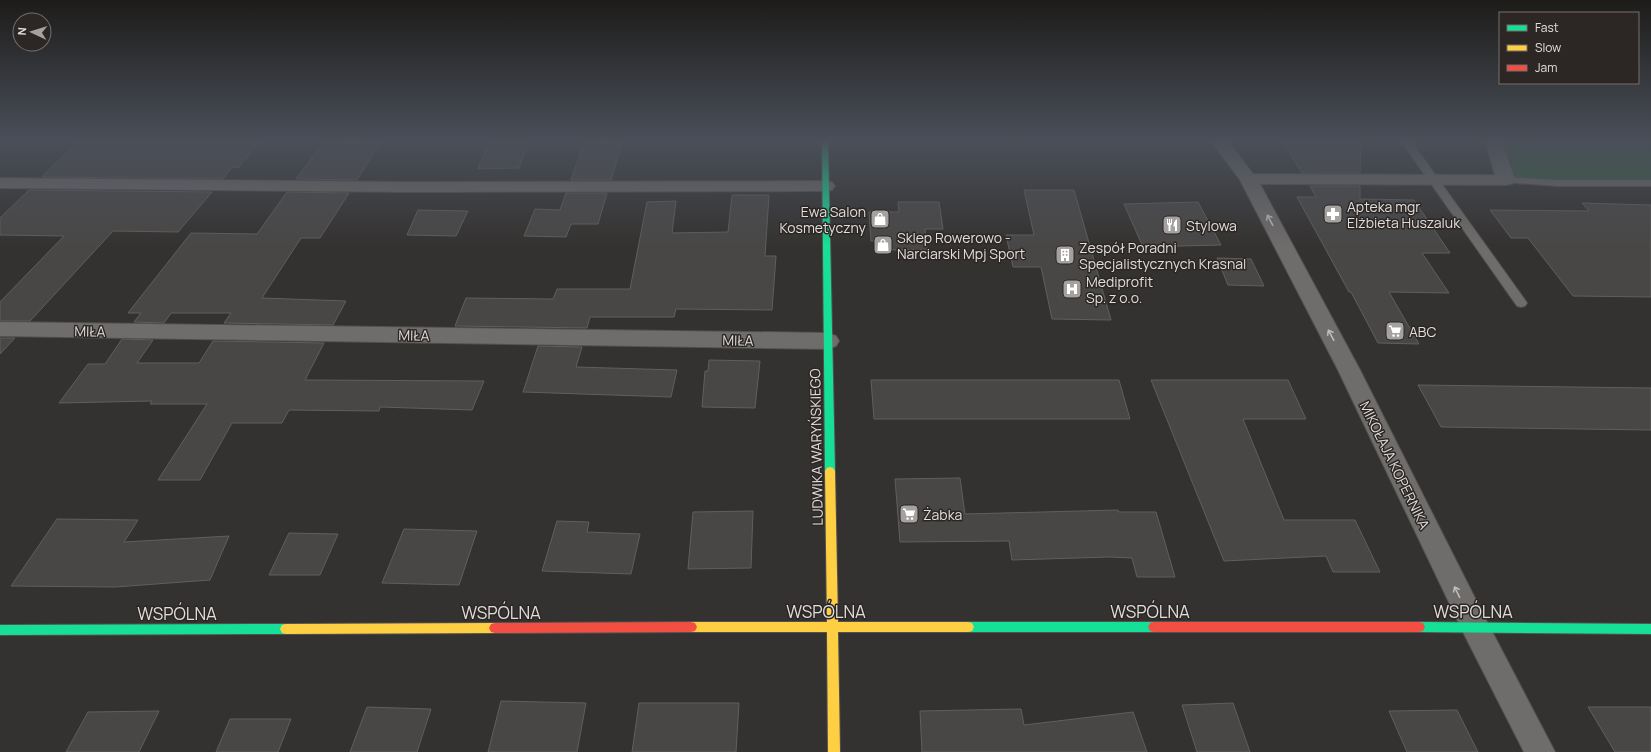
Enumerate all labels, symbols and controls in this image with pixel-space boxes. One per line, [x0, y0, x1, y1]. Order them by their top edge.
north arrow [12, 12, 52, 52]
legend [1499, 12, 1639, 84]
text: Fast [1535, 19, 1559, 36]
text: N [14, 27, 29, 36]
text: Slow [1535, 39, 1561, 56]
text: Jam [1535, 59, 1557, 76]
place label: Apteka mgr Elżbieta Huszaluk [1347, 197, 1461, 232]
place label: Ewa Salon Kosmetyczny [780, 202, 867, 237]
pharmacy icon: Apteka mgr Elżbieta Huszaluk [1322, 203, 1344, 225]
shop icon: Ewa Salon Kosmetyczny [869, 208, 891, 230]
restaurant icon: Stylowa [1161, 214, 1183, 236]
one-way arrow [1266, 215, 1273, 227]
place label: Stylowa [1186, 216, 1237, 235]
place label: Sklep Rowerowo - Narciarski Mpj Sport [897, 228, 1026, 263]
shop icon: Sklep Rowerowo - Narciarski Mpj Sport [872, 234, 894, 256]
place label: Zespół Poradni Specjalistycznych Krasnal [1079, 238, 1246, 273]
building icon: Zespół Poradni Specjalistycznych Krasnal [1054, 244, 1076, 266]
place label: Mediprofit Sp. z o.o. [1086, 272, 1153, 307]
hospital icon: Mediprofit Sp. z o.o. [1061, 278, 1083, 300]
supermarket icon: ABC [1384, 320, 1406, 342]
street label: MIŁA [74, 321, 106, 341]
place label: ABC [1409, 322, 1436, 341]
street label: MIŁA [398, 325, 430, 345]
one-way arrow [1327, 329, 1335, 341]
street label: MIŁA [722, 330, 754, 350]
street label: LUDWIKA WARYŃSKIEGO [805, 368, 827, 526]
street label: MIKOŁAJA KOPERNIKA [1356, 398, 1434, 532]
supermarket icon: Żabka [898, 503, 920, 525]
place label: Żabka [923, 505, 962, 524]
one-way arrow [1453, 587, 1461, 599]
street label: WSPÓLNA [786, 600, 866, 623]
street label: WSPÓLNA [1110, 600, 1190, 623]
street label: WSPÓLNA [1433, 600, 1513, 623]
street label: WSPÓLNA [461, 601, 541, 624]
street label: WSPÓLNA [137, 602, 217, 625]

